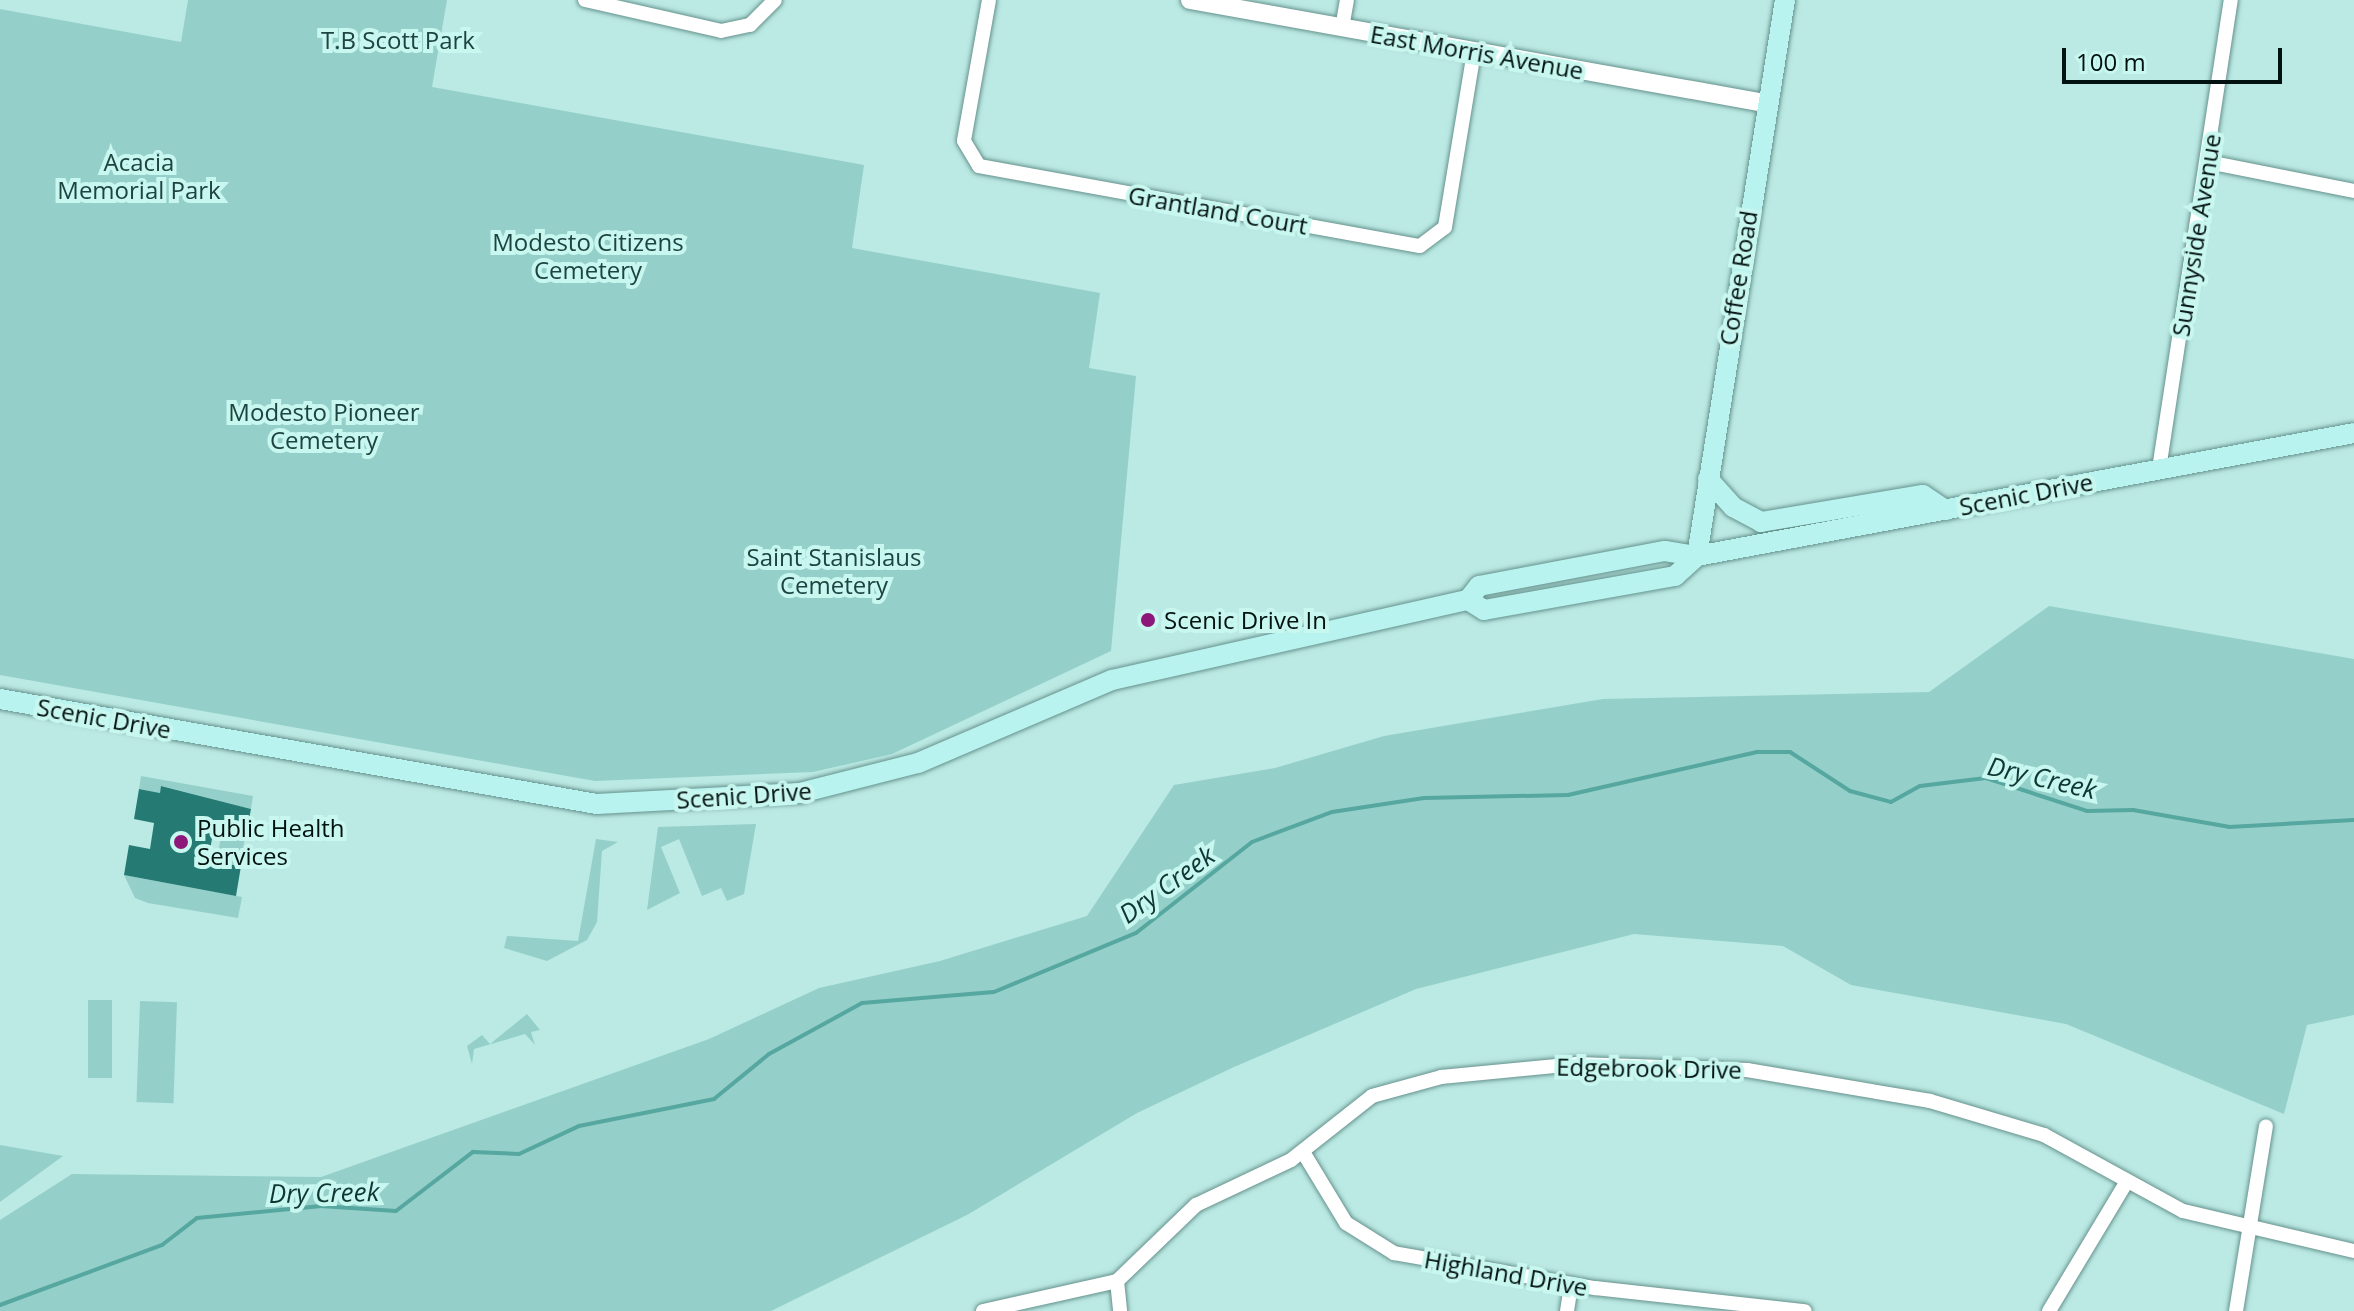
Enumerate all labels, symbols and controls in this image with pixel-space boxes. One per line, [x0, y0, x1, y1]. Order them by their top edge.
street label: East Morris Avenue [1368, 19, 1586, 85]
park label: T.B Scott Park [321, 26, 475, 54]
scale bar [2066, 32, 2286, 82]
text: 100 m [2076, 45, 2146, 78]
street label: Sunnyside Avenue [2166, 132, 2226, 338]
park label: Acacia Memorial Park [57, 148, 221, 204]
street label: Grantland Court [1126, 180, 1310, 240]
street label: Coffee Road [1713, 209, 1763, 347]
park label: Modesto Citizens Cemetery [492, 228, 684, 284]
park label: Modesto Pioneer Cemetery [228, 398, 420, 454]
street label: Scenic Drive [1957, 467, 2095, 521]
park label: Saint Stanislaus Cemetery [747, 543, 921, 599]
place label: Scenic Drive In [1164, 606, 1327, 634]
marker: Scenic Drive In [1139, 611, 1157, 629]
street label: Scenic Drive [35, 692, 173, 744]
water label: Dry Creek [1985, 750, 2099, 806]
street label: Scenic Drive [675, 776, 813, 814]
place label: Public Health Services [197, 814, 345, 870]
marker: Public Health Services [172, 833, 190, 851]
water label: Dry Creek [1113, 840, 1221, 930]
street label: Edgebrook Drive [1556, 1052, 1742, 1084]
water label: Dry Creek [268, 1176, 380, 1210]
street label: Highland Drive [1422, 1244, 1590, 1302]

